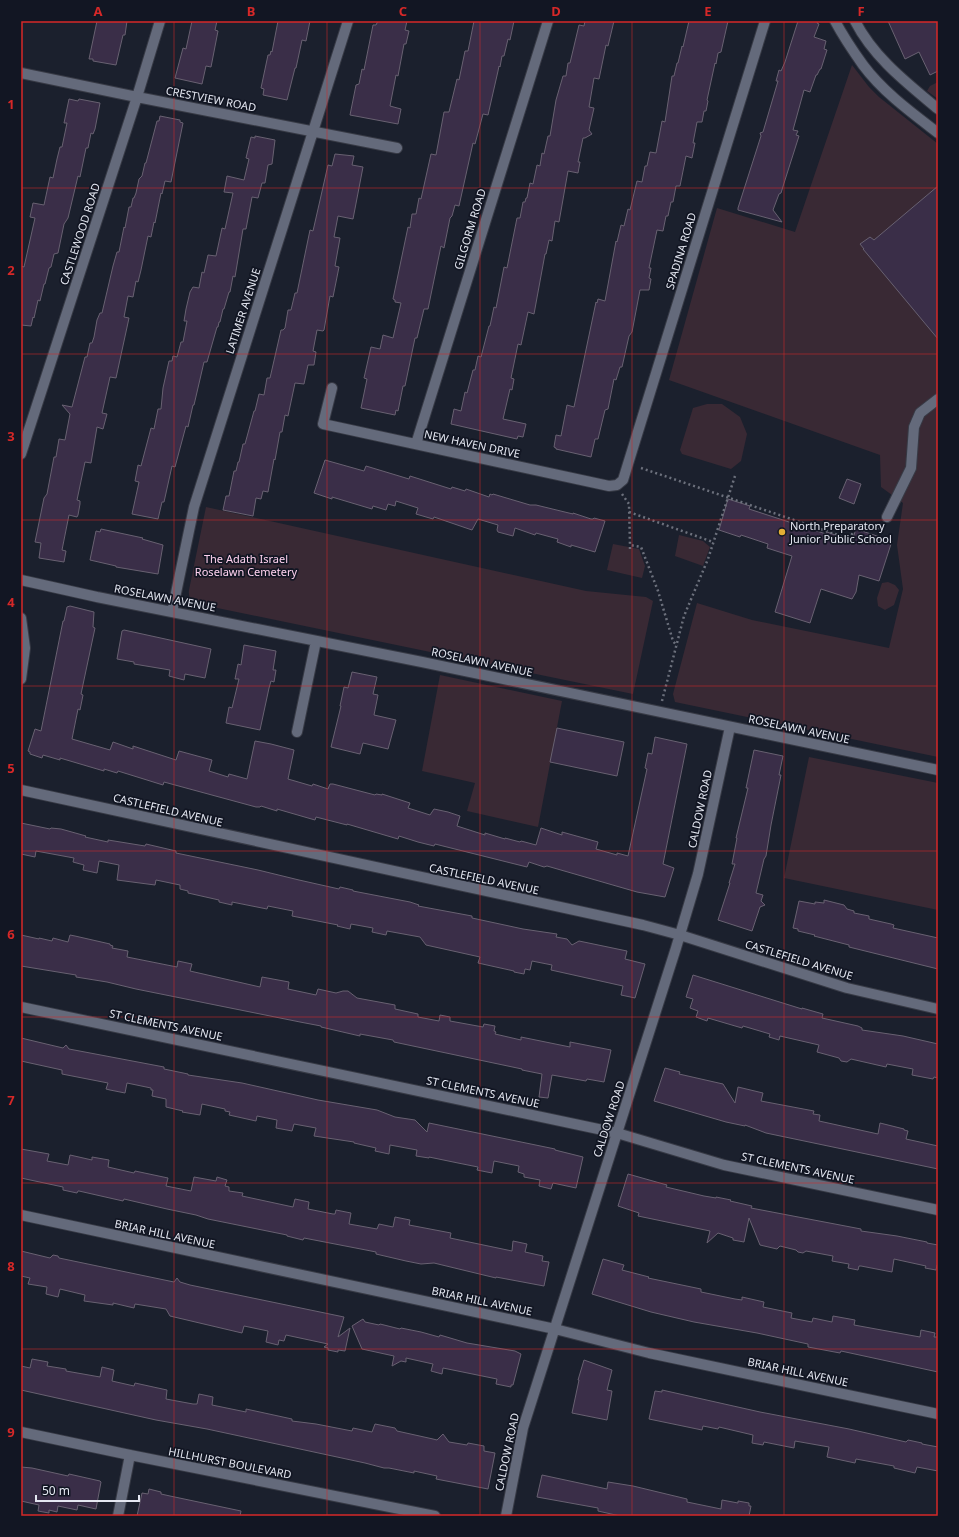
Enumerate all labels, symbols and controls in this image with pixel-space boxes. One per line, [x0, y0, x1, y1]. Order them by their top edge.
text: A [94, 2, 103, 20]
text: B [247, 2, 255, 20]
text: C [399, 2, 407, 20]
text: D [551, 2, 561, 20]
text: E [704, 2, 712, 20]
text: F [857, 2, 865, 20]
street label: CRESTVIEW ROAD [165, 82, 258, 115]
text: 1 [7, 95, 15, 113]
street label: CASTLEWOOD ROAD [56, 181, 103, 287]
street label: GILGORM ROAD [450, 187, 489, 271]
street label: SPADINA ROAD [662, 211, 699, 291]
text: 2 [7, 261, 15, 279]
street label: LATIMER AVENUE [222, 266, 263, 356]
street label: NEW HAVEN DRIVE [423, 426, 521, 461]
text: 3 [7, 427, 15, 445]
place label: North Preparatory Junior Public School [789, 518, 892, 546]
marker: North Preparatory Junior Public School [777, 527, 787, 537]
park label: The Adath Israel Roselawn Cemetery [195, 551, 298, 579]
street label: ROSELAWN AVENUE [113, 580, 217, 615]
text: 4 [7, 593, 15, 611]
street label: ROSELAWN AVENUE [430, 643, 534, 680]
street label: ROSELAWN AVENUE [747, 710, 851, 747]
text: 5 [7, 759, 15, 777]
street label: CALDOW ROAD [684, 768, 715, 849]
street label: CASTLEFIELD AVENUE [112, 790, 224, 829]
street label: CASTLEFIELD AVENUE [428, 860, 540, 897]
text: 6 [7, 925, 15, 943]
street label: CASTLEFIELD AVENUE [743, 936, 855, 983]
street label: ST CLEMENTS AVENUE [108, 1005, 224, 1044]
street label: ST CLEMENTS AVENUE [425, 1072, 541, 1111]
street label: CALDOW ROAD [589, 1079, 628, 1159]
text: 7 [7, 1091, 15, 1109]
street label: ST CLEMENTS AVENUE [740, 1148, 856, 1187]
street label: BRIAR HILL AVENUE [113, 1216, 217, 1252]
text: 8 [7, 1257, 15, 1275]
street label: BRIAR HILL AVENUE [430, 1283, 534, 1319]
street label: BRIAR HILL AVENUE [746, 1354, 850, 1390]
street label: CALDOW ROAD [491, 1411, 522, 1492]
text: 9 [7, 1423, 15, 1441]
street label: HILLHURST BOULEVARD [167, 1443, 293, 1482]
scale bar [36, 1477, 139, 1503]
text: 50 m [42, 1482, 70, 1499]

